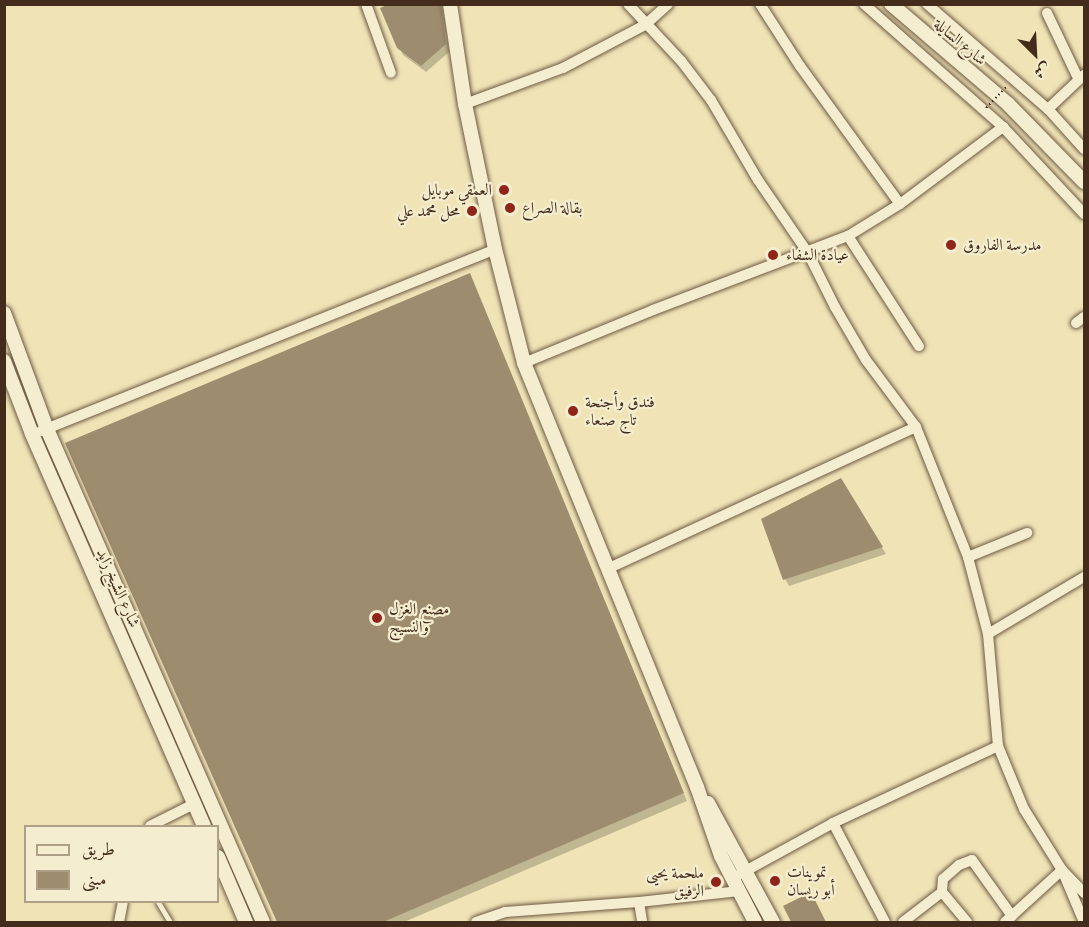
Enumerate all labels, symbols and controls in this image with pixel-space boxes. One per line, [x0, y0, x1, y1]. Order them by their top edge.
street label: شارع السايلة [930, 14, 990, 70]
north arrow [1005, 24, 1065, 84]
text: ش [1031, 59, 1054, 83]
place label: العمقي موبايل [421, 180, 492, 200]
marker: العمقي موبايل [497, 183, 511, 197]
place label: بقالة الصراع [522, 198, 582, 218]
place label: محل محمد علي [397, 201, 460, 221]
marker: بقالة الصراع [503, 201, 517, 215]
marker: محل محمد علي [465, 204, 479, 218]
place label: مدرسة الفاروق [963, 235, 1042, 255]
marker: مدرسة الفاروق [944, 238, 958, 252]
place label: عيادة الشفاء [786, 245, 849, 265]
marker: عيادة الشفاء [764, 246, 782, 264]
place label: فندق وأجنحة تاج صنعاء [585, 392, 655, 430]
marker: فندق وأجنحة تاج صنعاء [566, 404, 580, 418]
street label: شارع الشيخ زايد [92, 546, 144, 630]
place label: مصنع الغزل والنسيج [389, 599, 449, 637]
marker: مصنع الغزل والنسيج [370, 611, 384, 625]
legend [24, 825, 219, 903]
text: طريق [82, 838, 115, 860]
place label: تموينات أبو ريسان [787, 862, 835, 900]
place label: ملحمة يحيى الرفيق [646, 863, 704, 901]
text: مبنى [82, 868, 107, 890]
marker: تموينات أبو ريسان [768, 874, 782, 888]
marker: ملحمة يحيى الرفيق [709, 875, 723, 889]

